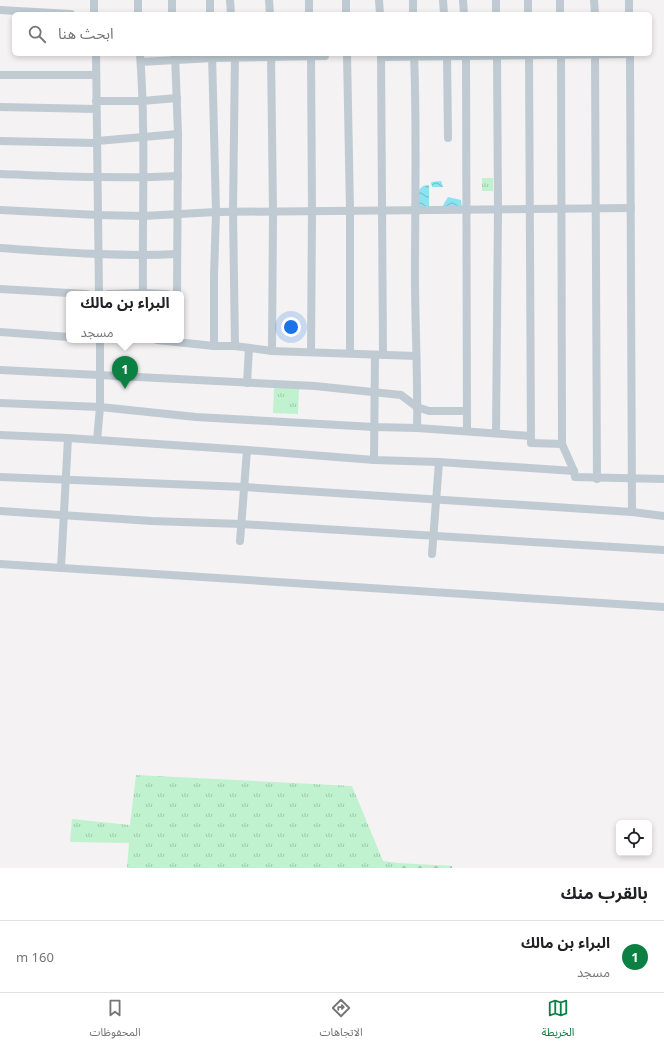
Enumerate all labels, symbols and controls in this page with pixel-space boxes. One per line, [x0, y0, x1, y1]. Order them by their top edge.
search box [12, 12, 652, 56]
icon: search [26, 23, 48, 45]
text: ابحث هنا [58, 23, 114, 43]
popup [66, 291, 184, 343]
text: البراء بن مالك [80, 292, 170, 312]
your location [281, 317, 301, 337]
text: مسجد [80, 323, 114, 341]
pin: 1 [112, 356, 138, 389]
map controls [616, 820, 652, 856]
button: locate [616, 820, 652, 856]
text: بالقرب منك [561, 881, 648, 904]
text: البراء بن مالك [521, 932, 610, 952]
text: 160 m [16, 948, 54, 966]
text: 1 [631, 948, 639, 966]
text: مسجد [577, 963, 610, 981]
tab: المحفوظات [90, 997, 141, 1044]
tab: الاتجاهات [320, 997, 363, 1044]
tab: الخريطة [542, 997, 575, 1044]

